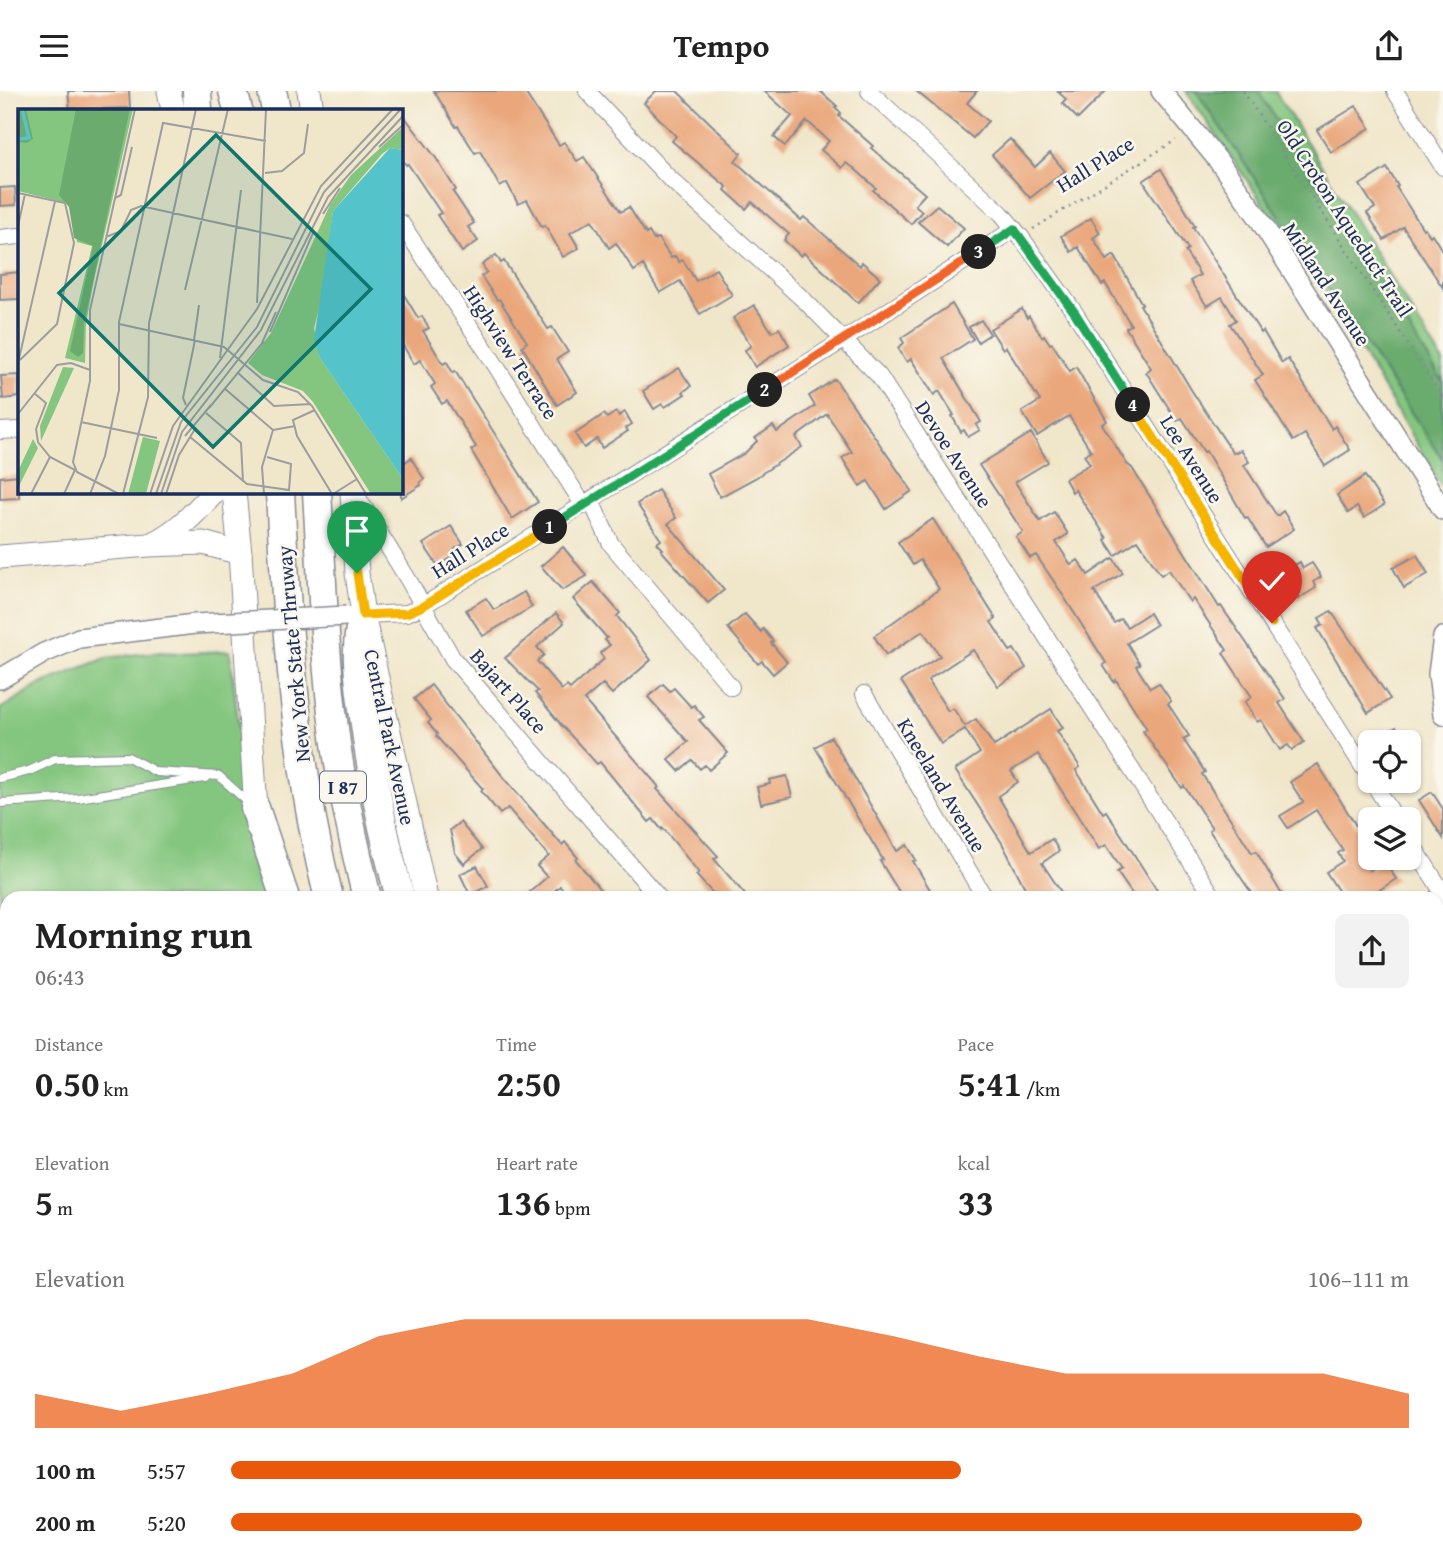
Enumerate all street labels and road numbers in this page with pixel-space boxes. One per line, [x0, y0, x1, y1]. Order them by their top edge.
street label: Old Croton Aqueduct Trail [1269, 113, 1421, 323]
street label: Hall Place [1050, 128, 1140, 200]
street label: Midland Avenue [1275, 216, 1379, 352]
street label: Highview Terrace [456, 279, 566, 425]
street label: Devoe Avenue [908, 394, 1000, 514]
street label: Lee Avenue [1153, 409, 1231, 509]
street label: Hall Place [425, 514, 515, 586]
street label: New York State Thruway [268, 544, 318, 764]
street label: Bajart Place [463, 641, 555, 741]
street label: Central Park Avenue [356, 646, 424, 828]
street label: Kneeland Avenue [890, 712, 994, 858]
road number: I 87 [320, 771, 366, 803]

